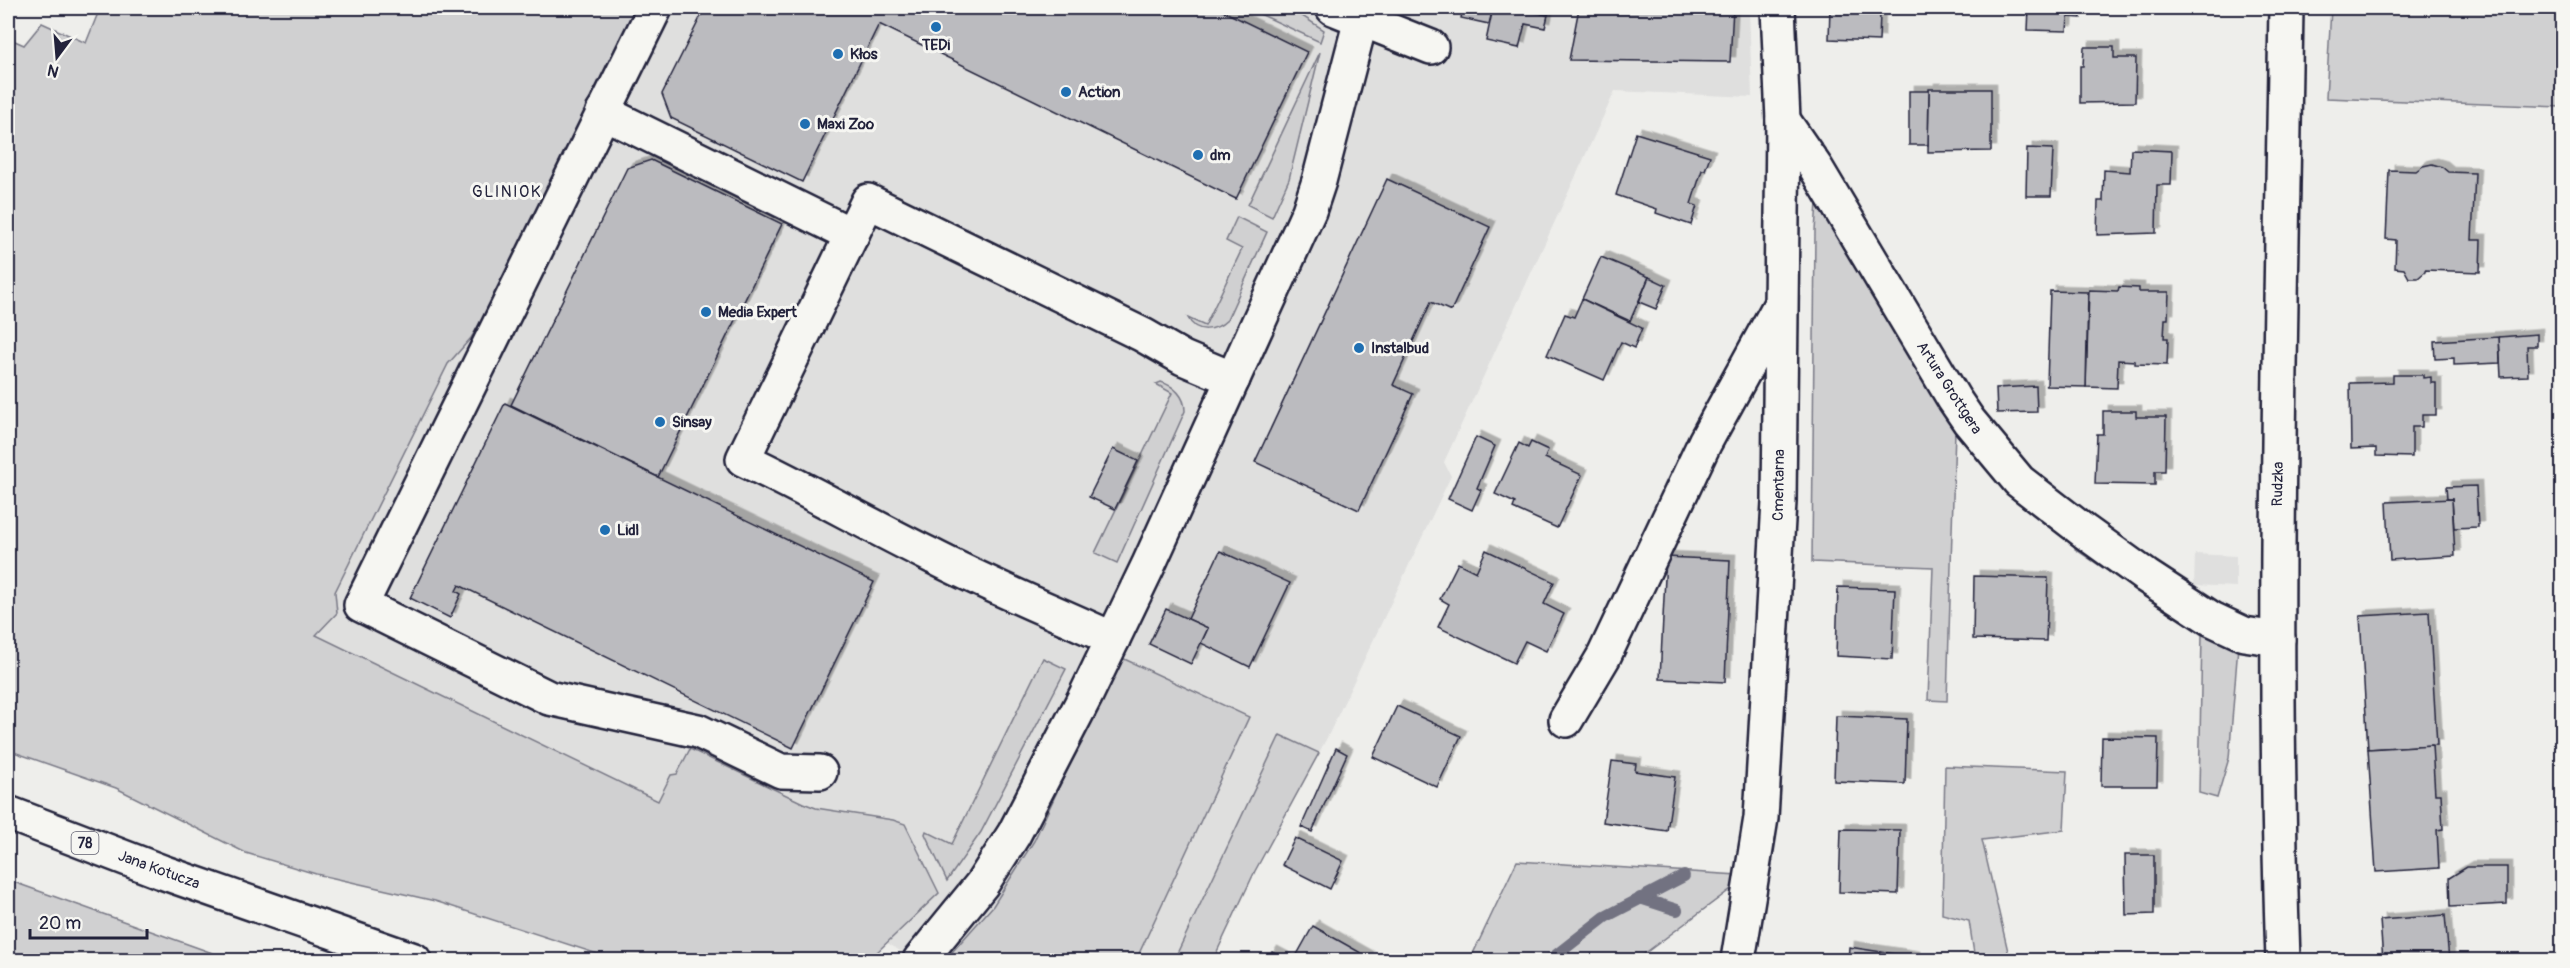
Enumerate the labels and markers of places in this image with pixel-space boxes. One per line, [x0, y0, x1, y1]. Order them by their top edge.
marker: TEDi [929, 20, 943, 34]
place label: TEDi [921, 36, 950, 55]
place label: Kłos [850, 45, 878, 64]
marker: Kłos [831, 47, 845, 61]
place label: Action [1078, 83, 1121, 102]
marker: Action [1059, 85, 1073, 99]
place label: Maxi Zoo [817, 115, 874, 134]
marker: Maxi Zoo [798, 117, 812, 131]
place label: dm [1210, 146, 1231, 165]
marker: dm [1191, 148, 1205, 162]
place label: Media Expert [718, 303, 798, 322]
marker: Media Expert [699, 305, 713, 319]
place label: Instalbud [1371, 339, 1429, 358]
marker: Instalbud [1352, 341, 1366, 355]
place label: Sinsay [672, 413, 712, 432]
marker: Sinsay [653, 415, 667, 429]
place label: Lidl [617, 521, 639, 540]
marker: Lidl [598, 523, 612, 537]

